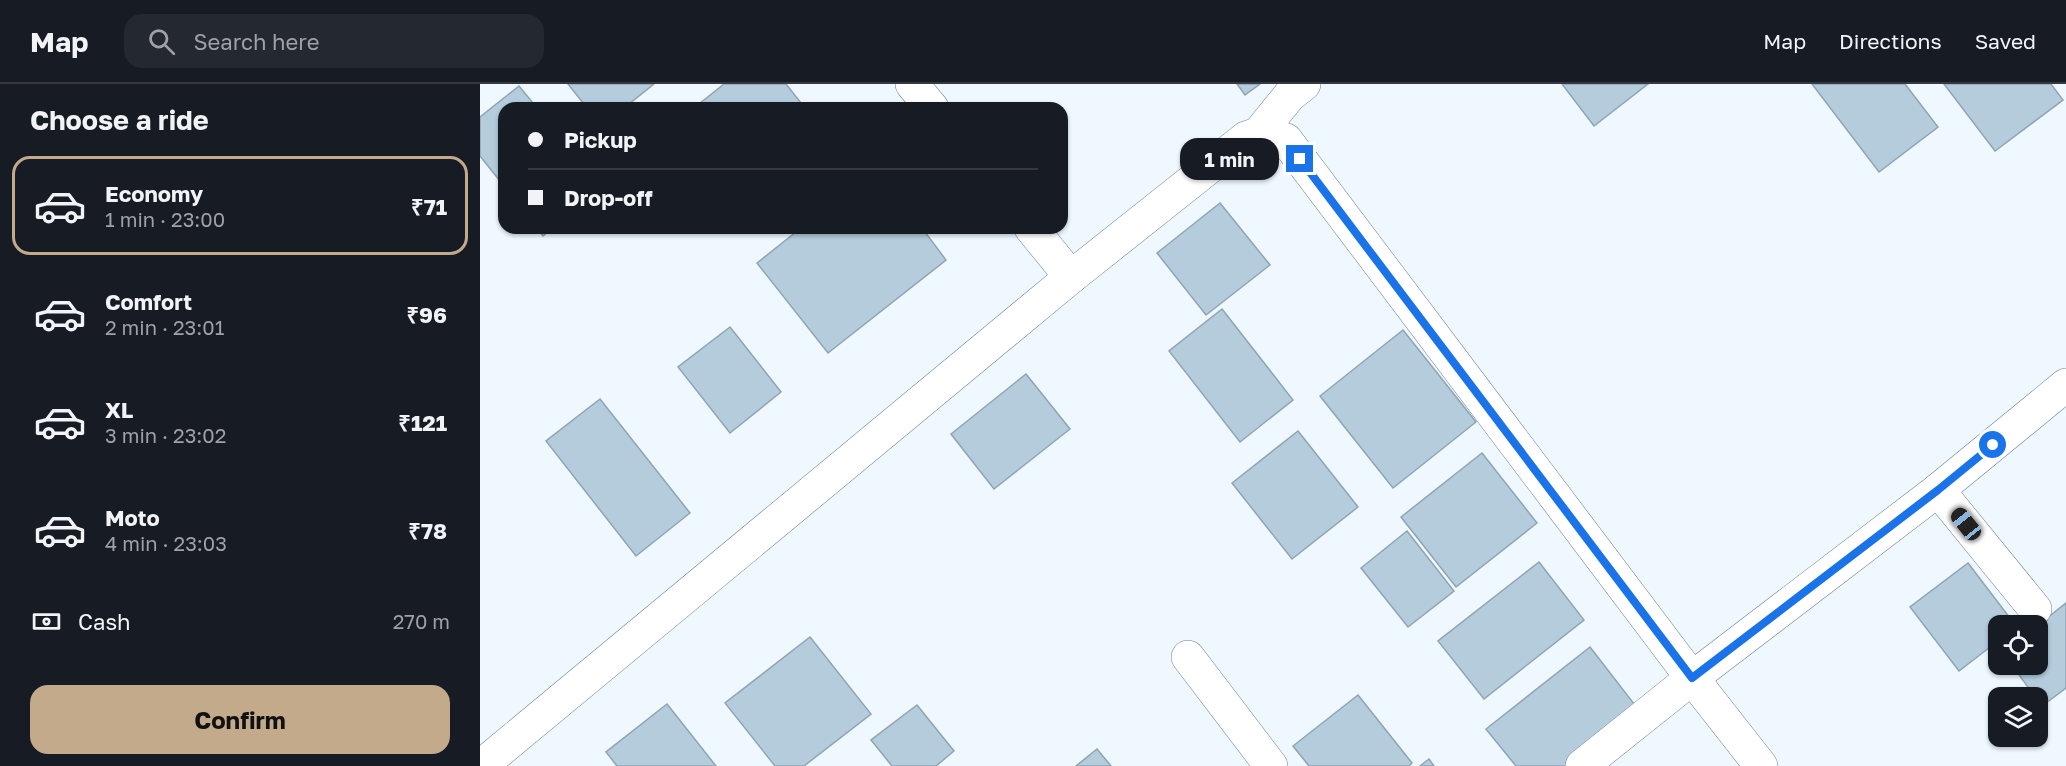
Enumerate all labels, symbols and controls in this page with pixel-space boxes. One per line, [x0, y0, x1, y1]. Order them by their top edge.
search box [124, 14, 544, 68]
text: Map [30, 25, 88, 58]
icon: search [145, 25, 178, 58]
text: Search here [193, 28, 319, 55]
text: Map [1763, 28, 1806, 54]
text: Directions [1839, 28, 1942, 54]
text: Saved [1975, 28, 2036, 54]
text: Choose a ride [30, 104, 209, 136]
text: Pickup [564, 126, 637, 153]
callout: 1 min [1180, 138, 1279, 180]
route end [1286, 145, 1313, 172]
text: 1 min [1204, 147, 1255, 171]
icon: car [33, 179, 87, 233]
text: Economy [105, 180, 203, 207]
text: Drop-off [564, 184, 653, 211]
text: ₹71 [411, 193, 447, 220]
text: 1 min · 23:00 [105, 207, 225, 231]
icon: car [33, 287, 87, 341]
text: Comfort [105, 288, 192, 315]
text: ₹96 [406, 301, 447, 328]
text: 2 min · 23:01 [105, 315, 224, 339]
icon: car [33, 395, 87, 449]
text: XL [105, 396, 133, 423]
text: ₹121 [398, 409, 447, 436]
text: 3 min · 23:02 [105, 423, 226, 447]
route start [1979, 431, 2006, 458]
icon: car [33, 503, 87, 557]
text: Moto [105, 504, 160, 531]
car [1948, 504, 1984, 544]
text: ₹78 [408, 517, 447, 544]
text: 4 min · 23:03 [105, 531, 227, 555]
icon: cash [30, 605, 63, 638]
text: Cash [78, 608, 131, 635]
text: 270 m [393, 609, 450, 633]
map controls [1988, 615, 2048, 747]
button: locate [1988, 615, 2048, 675]
button: Confirm [30, 685, 450, 754]
button: layers [1988, 687, 2048, 747]

